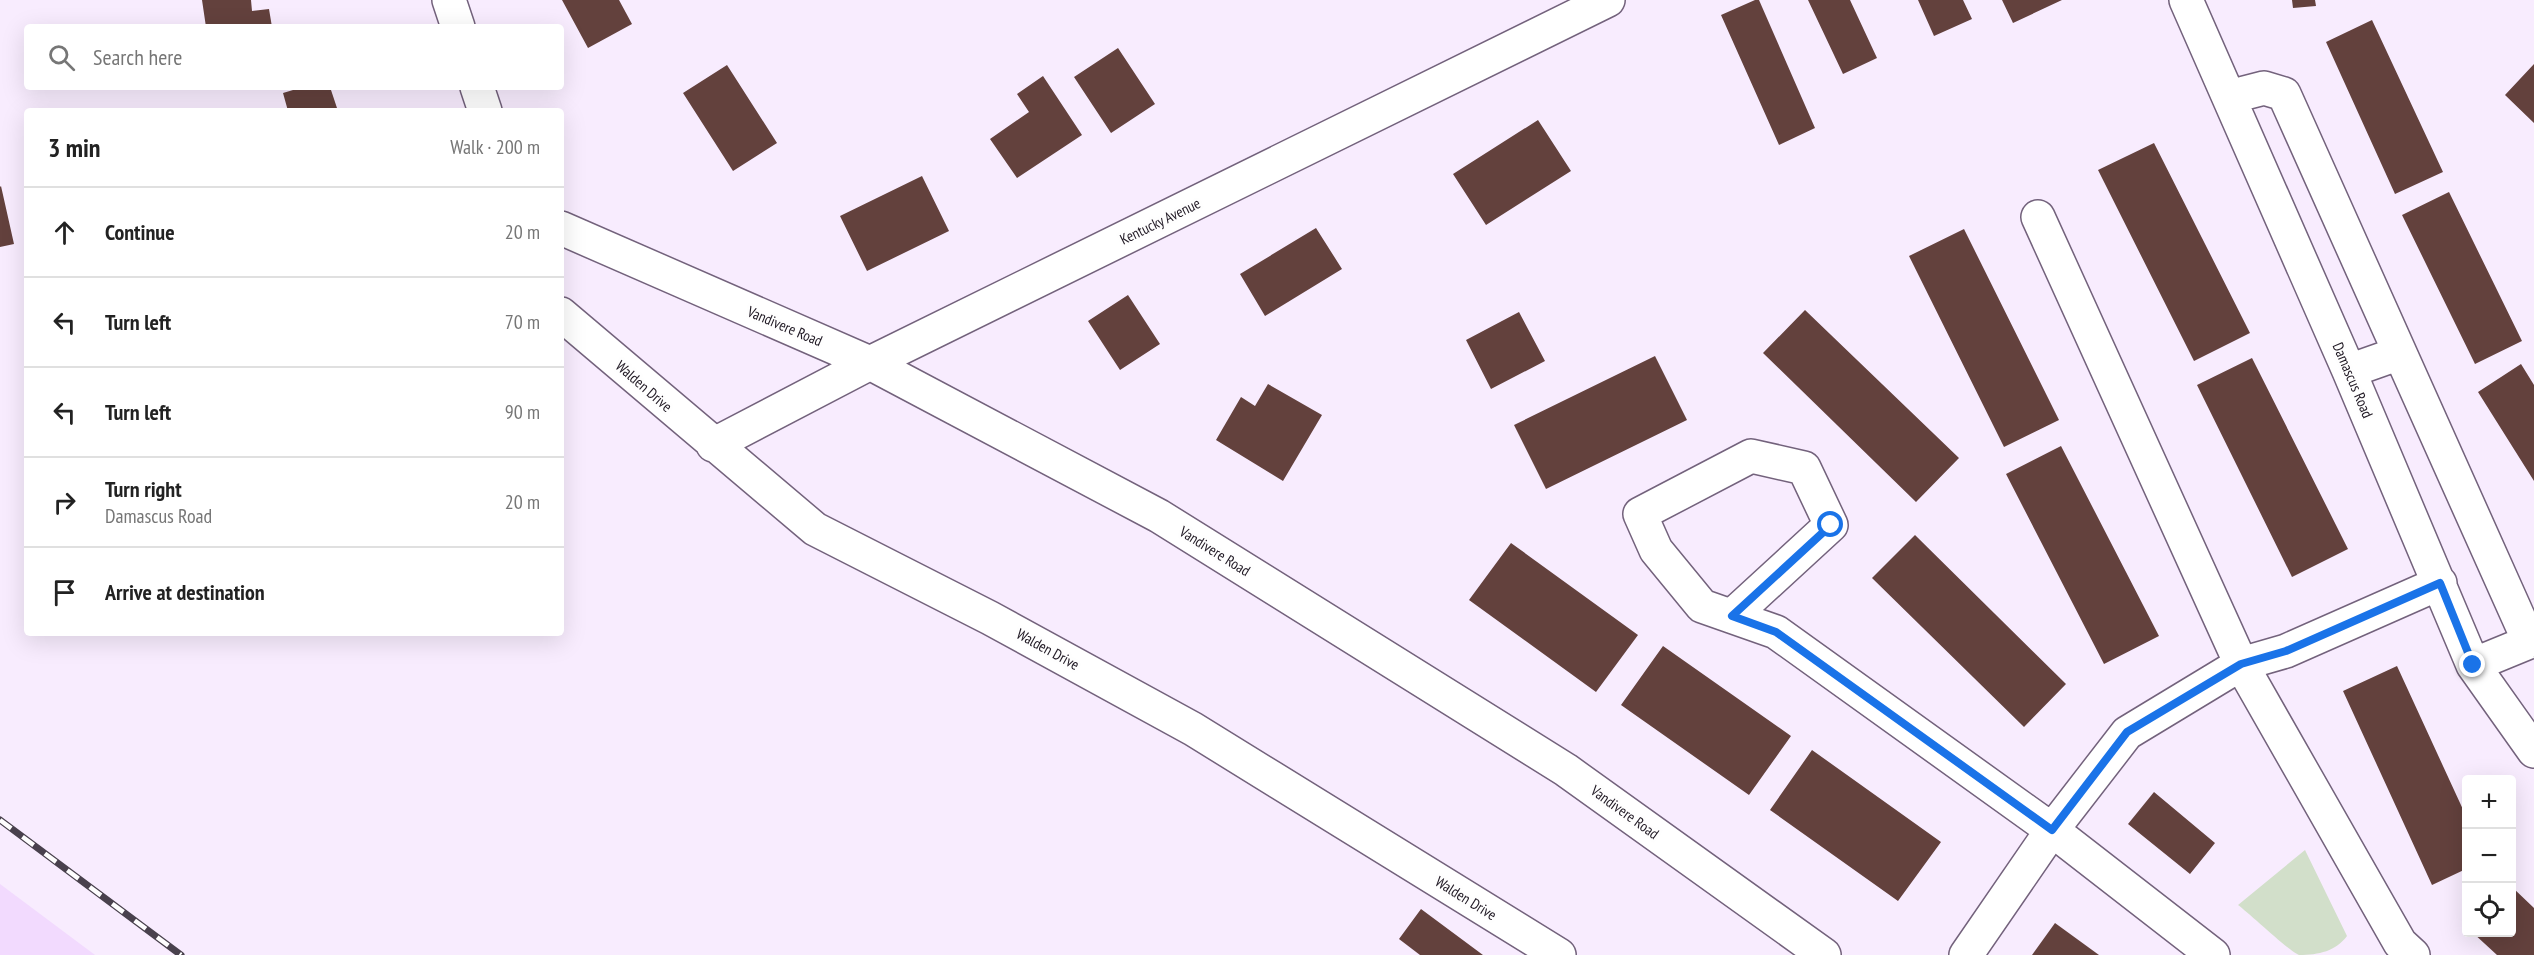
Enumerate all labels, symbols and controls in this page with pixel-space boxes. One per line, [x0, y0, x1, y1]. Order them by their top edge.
search box [24, 24, 564, 90]
icon: search [45, 41, 78, 74]
text: Search here [93, 43, 182, 71]
text: 3 min [48, 131, 101, 164]
text: Walk · 200 m [450, 134, 540, 160]
street label: Kentucky Avenue [1117, 193, 1203, 249]
icon: ahead [48, 216, 81, 249]
text: Continue [105, 218, 175, 246]
text: 20 m [505, 219, 540, 245]
street label: Vandivere Road [744, 301, 825, 350]
icon: left [48, 306, 81, 339]
text: Turn left [105, 308, 171, 336]
text: 70 m [505, 309, 540, 335]
street label: Damascus Road [2329, 339, 2377, 421]
street label: Walden Drive [612, 356, 676, 416]
icon: left [48, 396, 81, 429]
text: Turn left [105, 398, 171, 426]
text: 90 m [505, 399, 540, 425]
text: Turn right [105, 475, 182, 503]
icon: right [48, 486, 81, 519]
text: 20 m [505, 489, 540, 515]
text: Damascus Road [105, 503, 212, 529]
route start [1817, 511, 1843, 537]
street label: Vandivere Road [1175, 521, 1254, 580]
icon: arrive [48, 576, 81, 609]
text: Arrive at destination [105, 578, 265, 606]
street label: Walden Drive [1013, 624, 1083, 674]
route end [2459, 651, 2485, 677]
map controls [2462, 775, 2516, 937]
button: + [2462, 775, 2516, 829]
street label: Vandivere Road [1586, 780, 1663, 843]
button: − [2462, 829, 2516, 883]
street label: Walden Drive [1432, 872, 1500, 924]
button: locate [2462, 883, 2516, 937]

